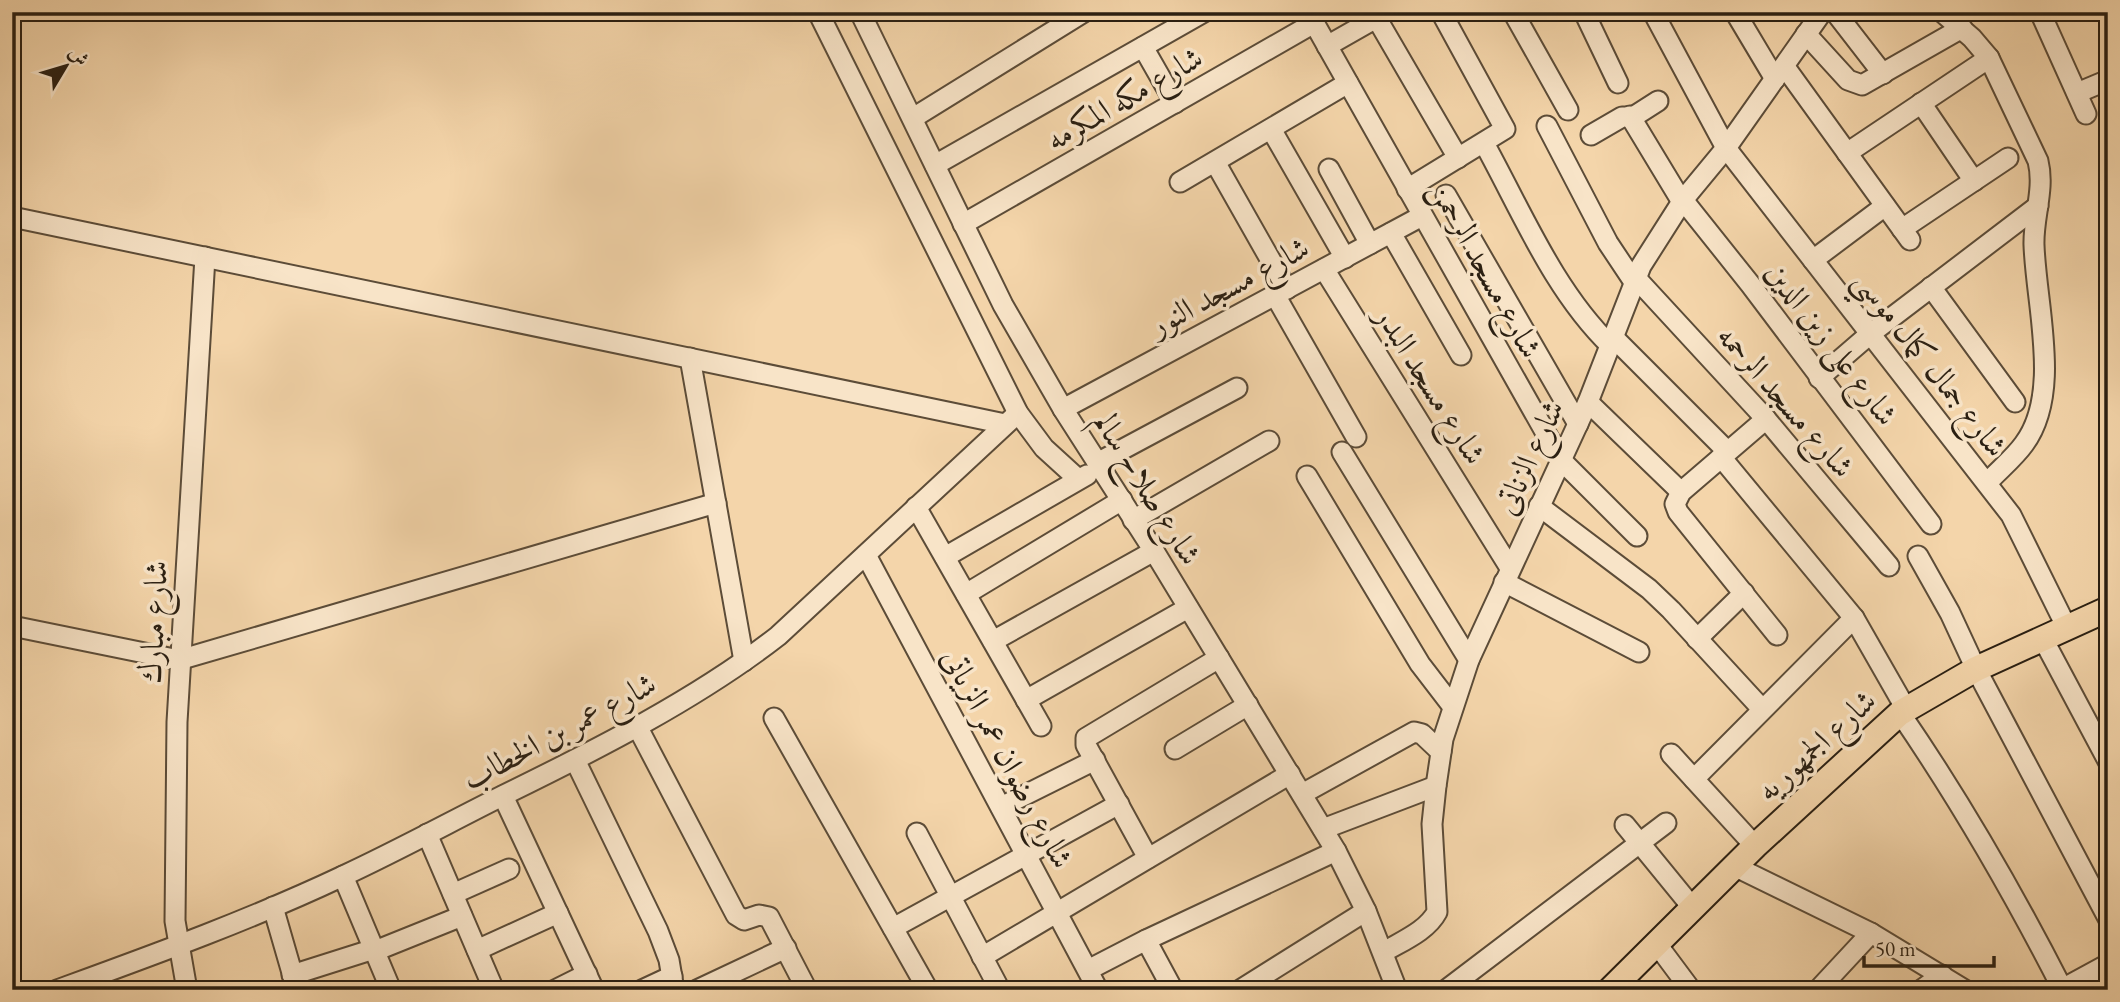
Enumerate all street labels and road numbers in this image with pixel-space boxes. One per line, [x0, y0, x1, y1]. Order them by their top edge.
street label: شارع مكه المكرمه [1038, 36, 1213, 165]
street label: شارع مسجد الرحمن [1415, 172, 1552, 368]
street label: شارع مسجد النور [1139, 226, 1319, 352]
street label: شارع على زين الدين [1751, 252, 1908, 438]
street label: شارع جمال كمال موسي [1837, 261, 2018, 471]
street label: شارع مسجد البدر [1359, 295, 1496, 475]
street label: شارع مسجد الرحمه [1703, 316, 1864, 490]
street label: شارع الزناتى [1484, 393, 1579, 524]
street label: شارع صلاح سالم [1078, 403, 1212, 576]
street label: شارع مبارك [129, 559, 183, 685]
street label: شارع رضوان عمر الزياتى [927, 641, 1084, 878]
street label: شارع عمر بن الخطاب [455, 662, 666, 805]
street label: شارع الجمهوريه [1747, 680, 1889, 815]

